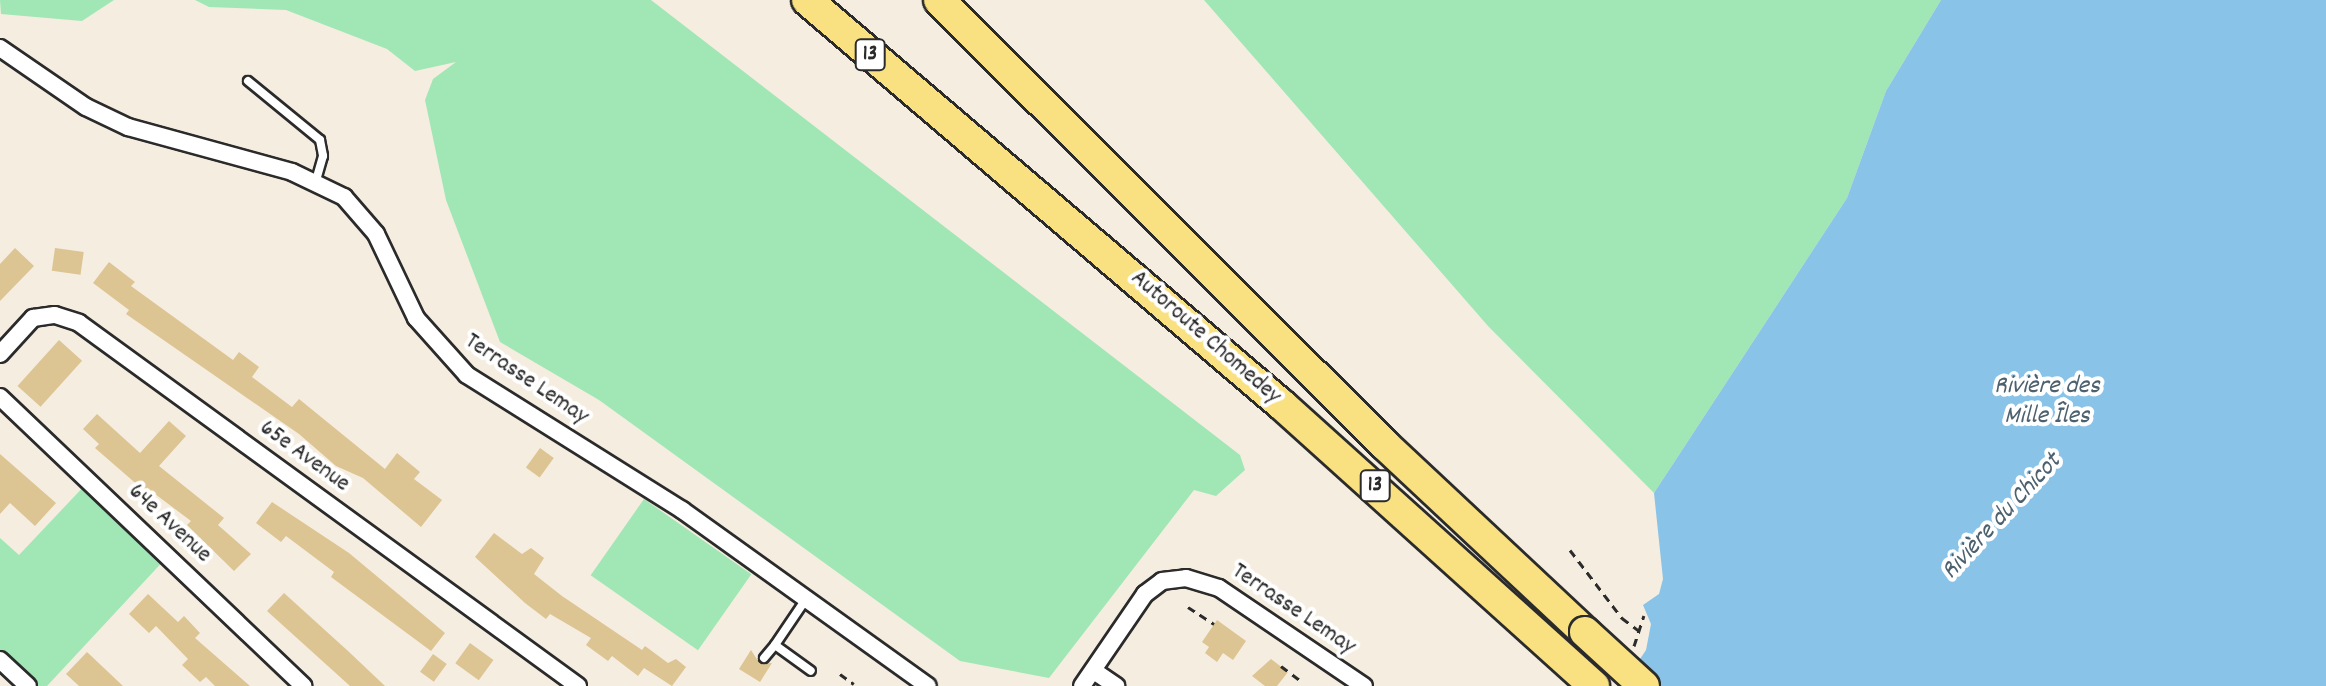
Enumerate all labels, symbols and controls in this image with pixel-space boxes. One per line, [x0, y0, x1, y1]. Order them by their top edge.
road number: 13 [854, 37, 886, 73]
street label: Autoroute Chomedey [1124, 265, 1286, 411]
street label: Terrasse Lemay [459, 328, 593, 432]
water label: Rivière des Mille Îles [1994, 371, 2100, 432]
street label: 65e Avenue [253, 415, 355, 499]
water label: Rivière du Chicot [1935, 447, 2069, 587]
road number: 13 [1359, 468, 1391, 504]
street label: 64e Avenue [121, 478, 217, 570]
street label: Terrasse Lemay [1226, 558, 1360, 662]

